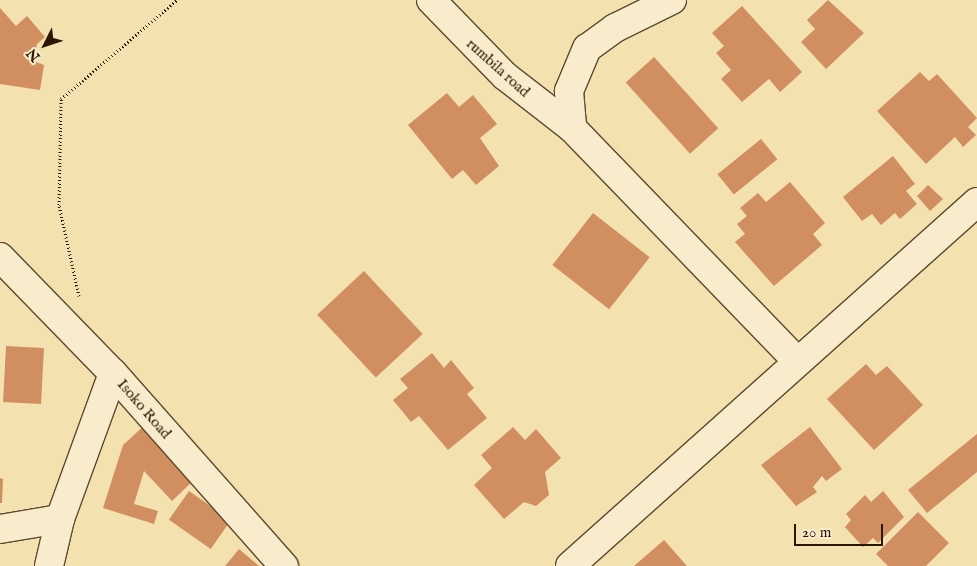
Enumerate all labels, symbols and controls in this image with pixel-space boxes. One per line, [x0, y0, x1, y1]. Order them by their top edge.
north arrow [20, 20, 70, 70]
street label: rumbila road [463, 35, 533, 101]
text: N [23, 44, 44, 65]
street label: Isoko Road [113, 376, 175, 442]
scale bar [797, 514, 886, 546]
text: 20 m [802, 523, 831, 542]

